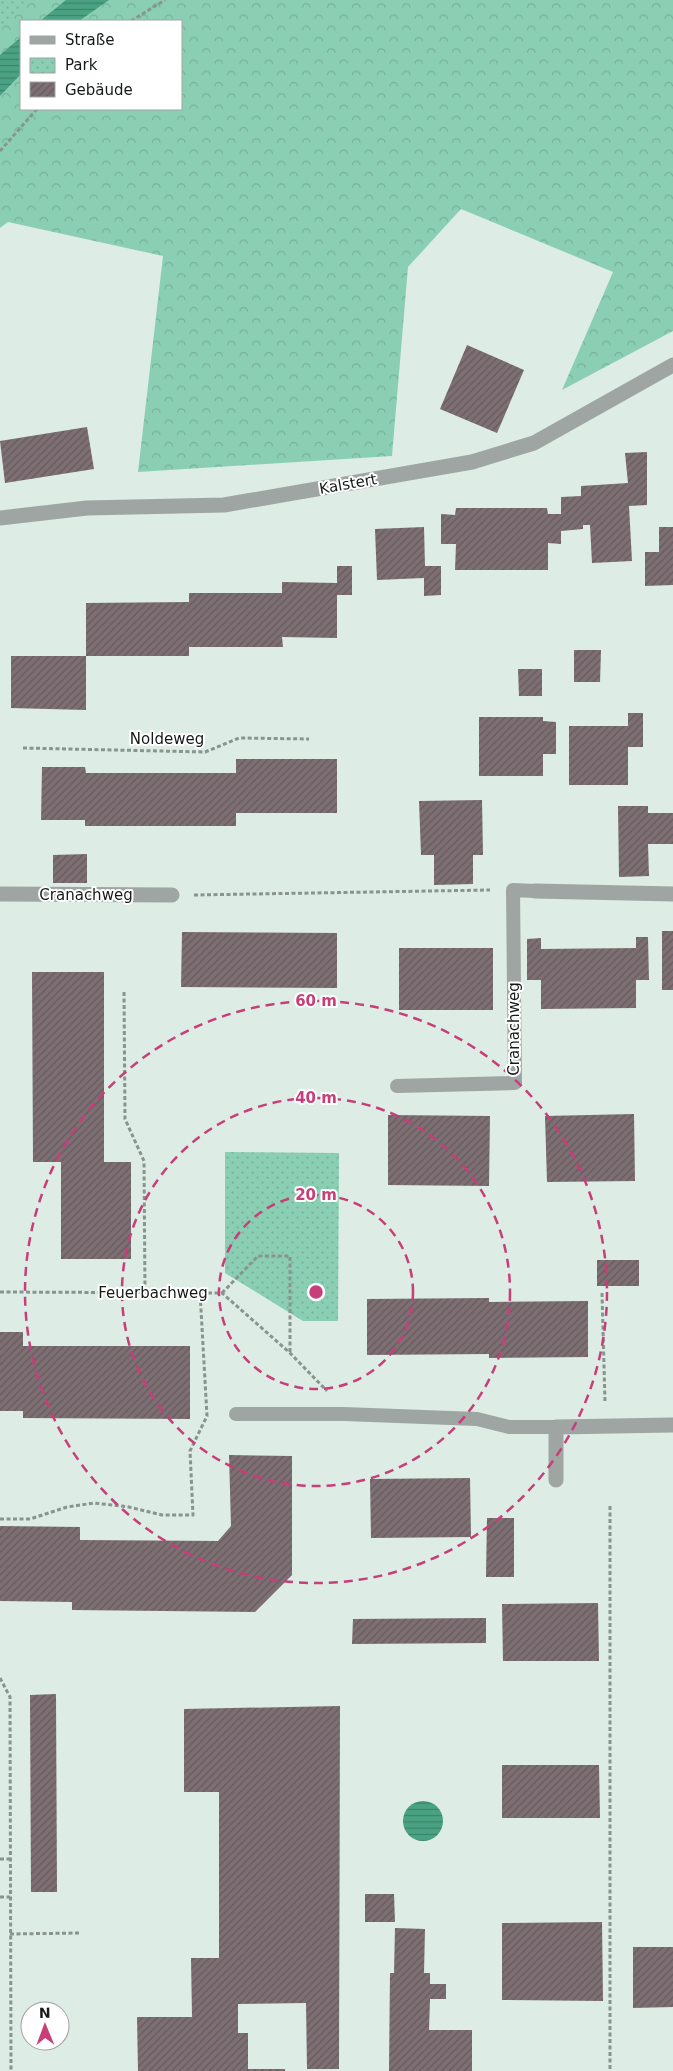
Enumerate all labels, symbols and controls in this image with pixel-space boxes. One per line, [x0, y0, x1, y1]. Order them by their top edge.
legend [20, 20, 182, 110]
text: Straße [65, 31, 114, 49]
text: Park [65, 56, 98, 74]
text: Gebäude [65, 81, 133, 99]
street label: Kalstert [318, 470, 378, 498]
street label: Noldeweg [130, 730, 204, 748]
street label: Cranachweg [39, 886, 133, 904]
street label: Cranachweg [505, 982, 523, 1076]
text: 60 m [295, 992, 337, 1010]
text: 40 m [295, 1089, 337, 1107]
text: 20 m [295, 1186, 337, 1204]
centre of rings [307, 1283, 325, 1301]
street label: Feuerbachweg [98, 1284, 208, 1302]
north arrow [20, 2001, 70, 2051]
text: N [39, 2005, 51, 2021]

